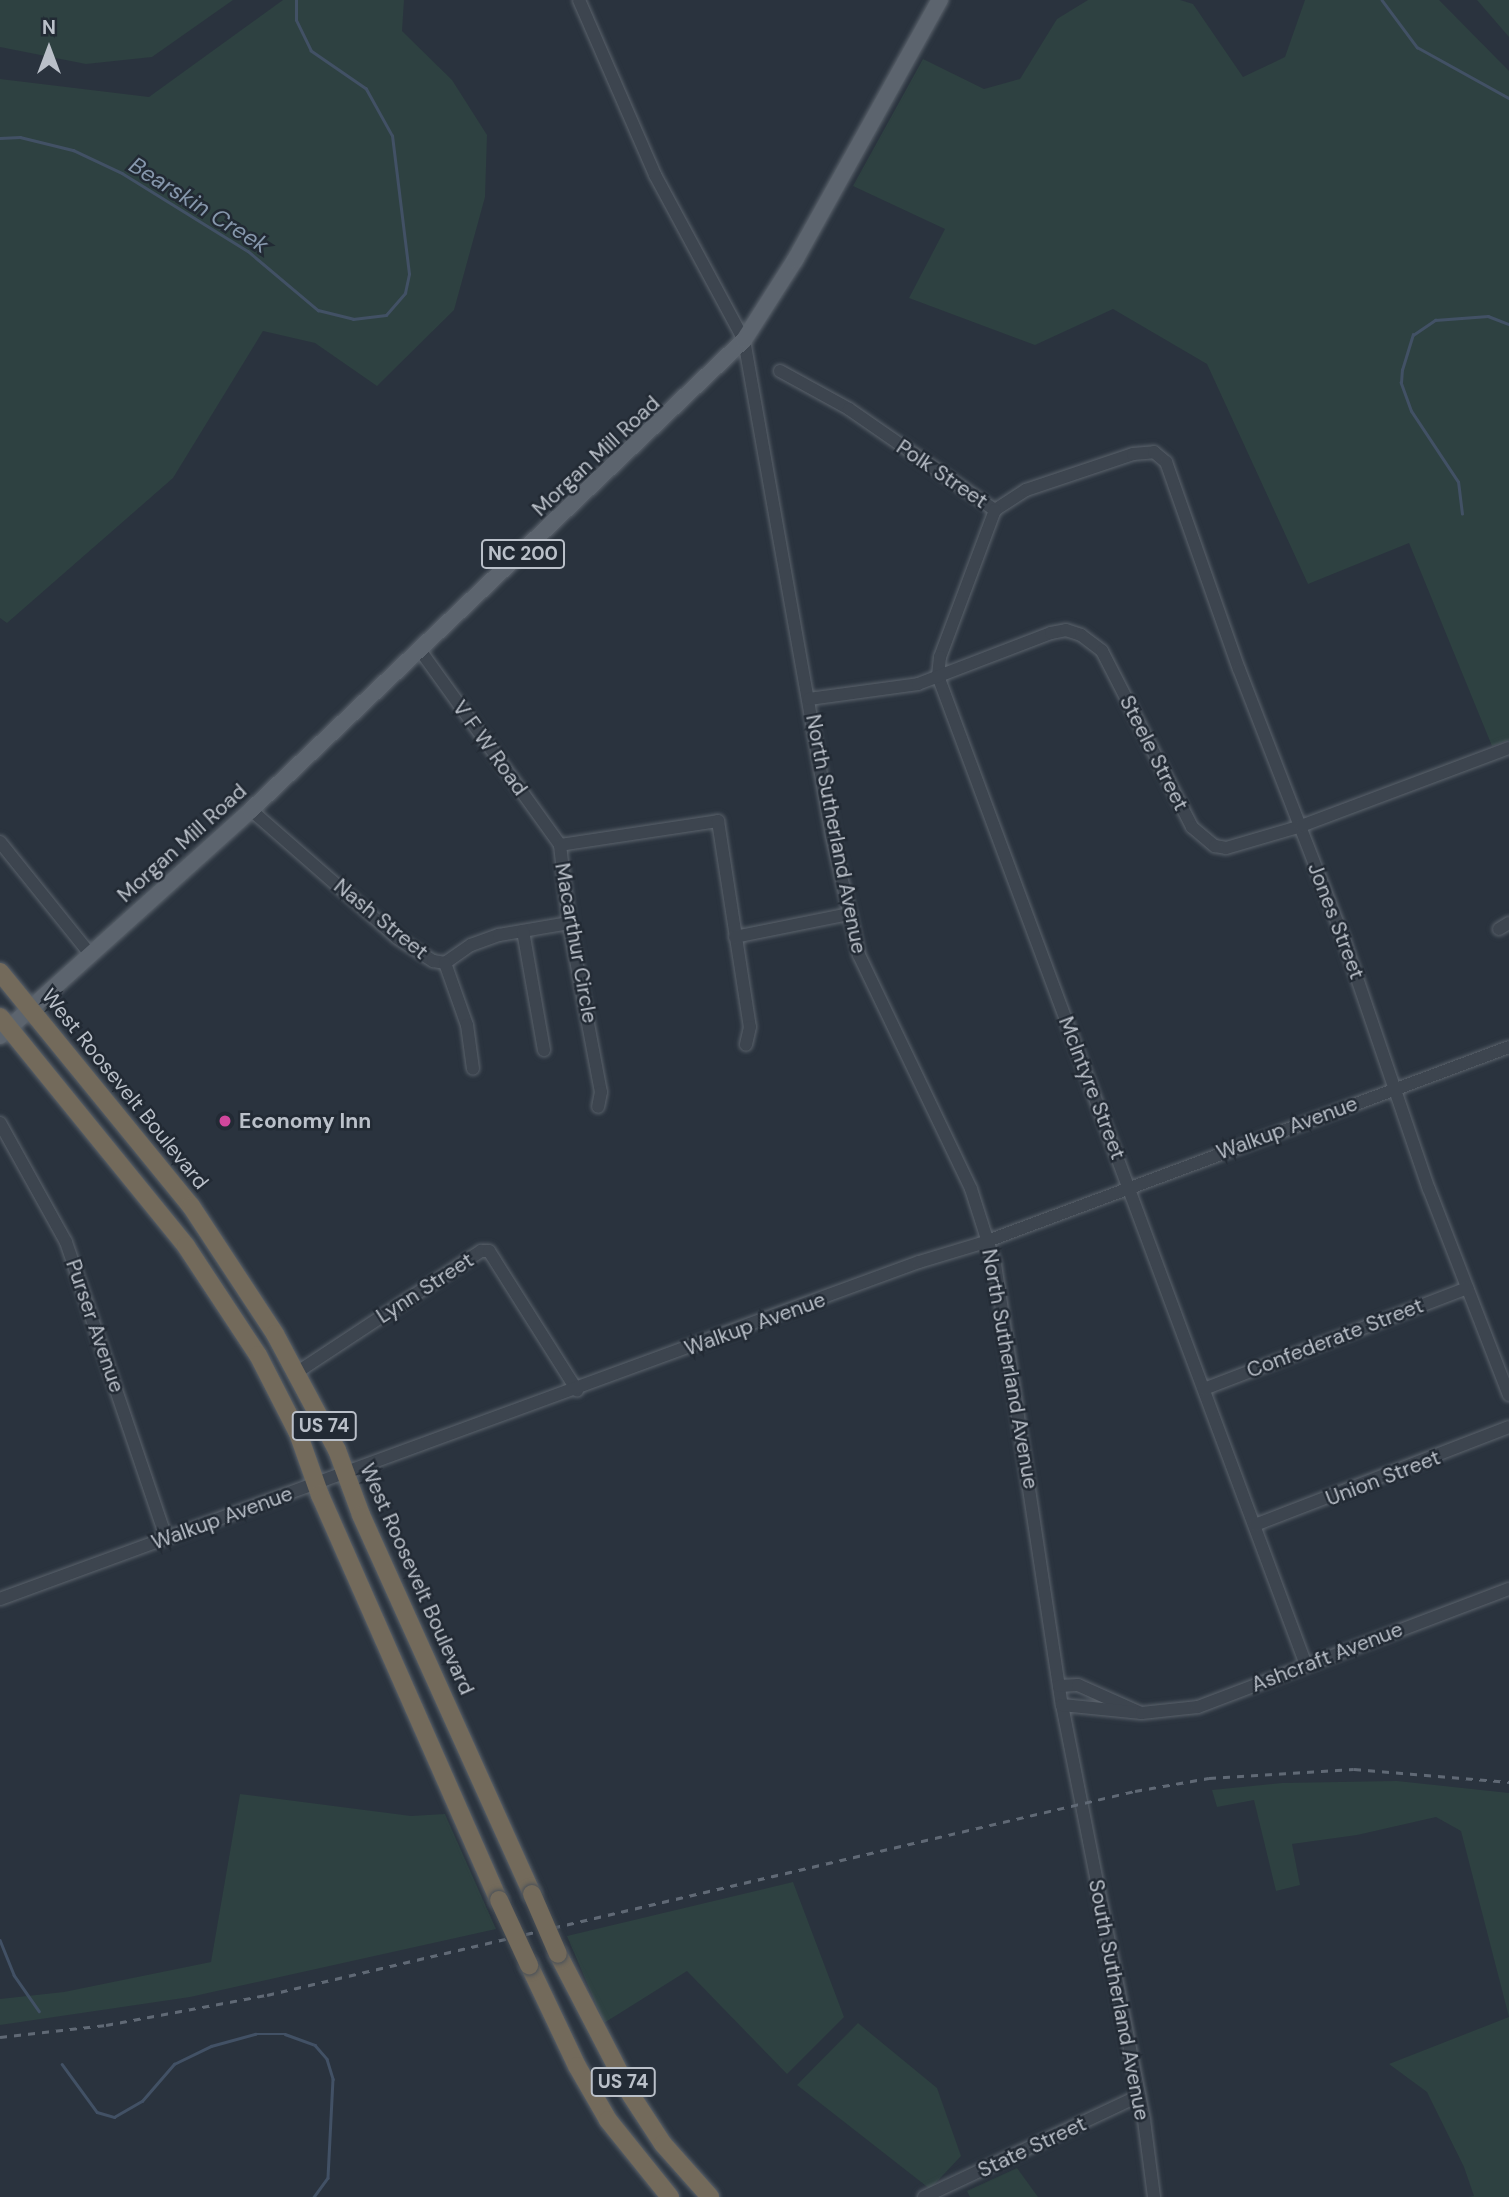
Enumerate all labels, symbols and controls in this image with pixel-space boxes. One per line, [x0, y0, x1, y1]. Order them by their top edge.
north arrow [14, 14, 84, 84]
text: N [42, 15, 56, 40]
water label: Bearskin Creek [124, 151, 274, 259]
street label: Morgan Mill Road [527, 391, 665, 521]
street label: Polk Street [892, 434, 992, 514]
road number: NC 200 [481, 538, 565, 569]
street label: Steele Street [1114, 691, 1194, 815]
street label: V F W Road [447, 696, 533, 800]
street label: North Sutherland Avenue [800, 712, 872, 956]
street label: Morgan Mill Road [112, 778, 252, 908]
street label: Jones Street [1302, 859, 1370, 983]
street label: Macarthur Circle [550, 861, 602, 1025]
street label: Nash Street [329, 873, 433, 965]
street label: West Roosevelt Boulevard [36, 984, 214, 1194]
street label: McIntyre Street [1053, 1013, 1131, 1163]
street label: Walkup Avenue [1213, 1091, 1361, 1165]
place label: Economy Inn [239, 1108, 371, 1134]
marker: Economy Inn [217, 1113, 233, 1129]
street label: Lynn Street [372, 1247, 478, 1329]
street label: North Sutherland Avenue [976, 1247, 1044, 1491]
street label: Purser Avenue [60, 1256, 130, 1396]
street label: Walkup Avenue [681, 1287, 829, 1361]
street label: Confederate Street [1243, 1293, 1427, 1383]
road number: US 74 [291, 1410, 357, 1442]
street label: Union Street [1322, 1445, 1444, 1511]
street label: West Roosevelt Boulevard [355, 1459, 479, 1699]
street label: Walkup Avenue [148, 1481, 296, 1555]
street label: Ashcraft Avenue [1248, 1617, 1406, 1697]
street label: South Sutherland Avenue [1083, 1877, 1155, 2123]
road number: US 74 [590, 2066, 656, 2098]
street label: State Street [974, 2111, 1090, 2183]

